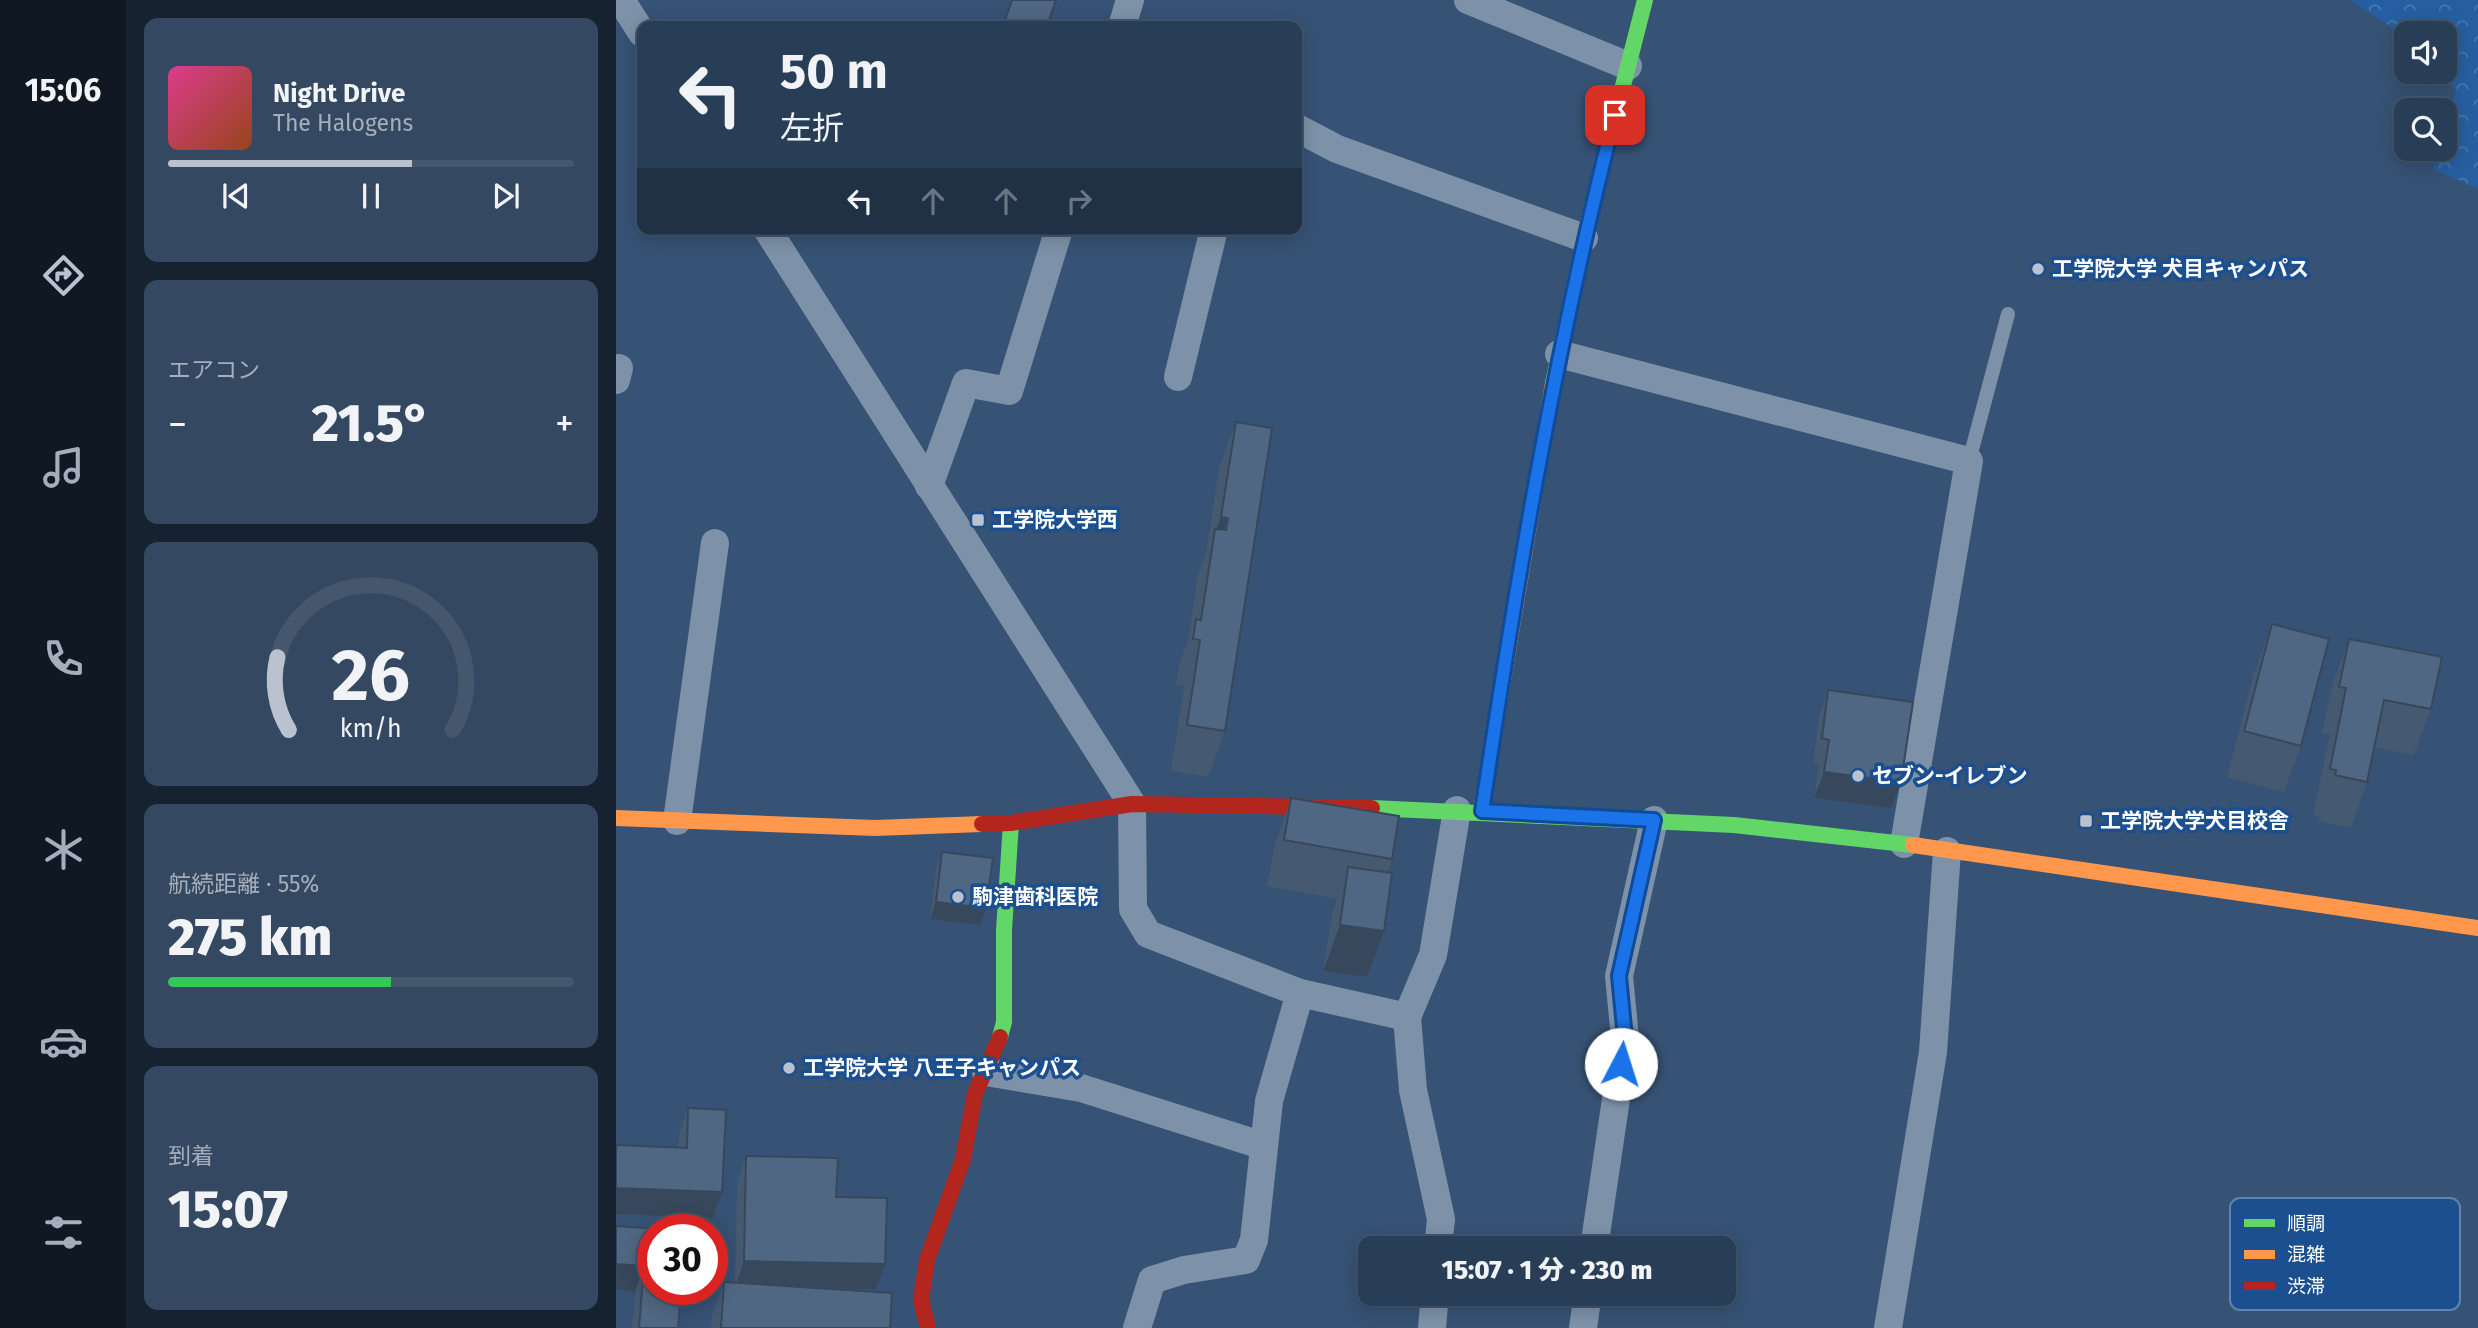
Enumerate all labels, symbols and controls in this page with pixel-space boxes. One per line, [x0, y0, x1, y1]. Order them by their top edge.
map controls [2394, 21, 2457, 161]
button: sound [2394, 21, 2457, 84]
text: 50 m [780, 42, 888, 101]
icon: left [665, 49, 756, 140]
text: 15:06 [25, 71, 101, 109]
text: Night Drive [273, 78, 405, 109]
pin [1585, 85, 1645, 145]
icon: arrive [1596, 96, 1634, 134]
button: search [2394, 98, 2457, 161]
text: The Halogens [273, 109, 413, 137]
text: 左折 [780, 109, 844, 147]
icon: previous [217, 177, 255, 215]
icon: pause [352, 177, 390, 215]
icon: next [487, 177, 525, 215]
icon: left [841, 182, 879, 220]
icon: ahead [914, 182, 952, 220]
icon: ahead [987, 182, 1025, 220]
icon: right [1060, 182, 1098, 220]
icon: directions [39, 251, 88, 300]
place label: 工学院大学 犬目キャンパス [2052, 256, 2309, 282]
marker: 工学院大学 犬目キャンパス [2030, 261, 2046, 277]
text: エアコン [168, 356, 260, 384]
text: 21.5° [312, 392, 430, 455]
text: − [168, 401, 187, 447]
text: + [555, 401, 574, 447]
icon: music [39, 443, 88, 492]
place label: 工学院大学西 [992, 507, 1118, 533]
marker: 工学院大学西 [970, 512, 986, 528]
text: 26 [332, 632, 410, 719]
icon: phone [39, 634, 88, 683]
text: km/h [340, 714, 402, 744]
place label: セブン-イレブン [1872, 763, 2028, 789]
marker: セブン-イレブン [1850, 768, 1866, 784]
place label: 工学院大学犬目校舎 [2100, 808, 2289, 834]
marker: 工学院大学犬目校舎 [2078, 813, 2094, 829]
icon: climate [39, 825, 88, 874]
text: 航続距離 · 55% [168, 870, 319, 898]
place label: 駒津歯科医院 [972, 884, 1098, 910]
marker: 駒津歯科医院 [950, 889, 966, 905]
text: 275 km [168, 906, 332, 969]
icon: car [39, 1017, 88, 1066]
position arrow [1584, 1027, 1658, 1101]
place label: 工学院大学 八王子キャンパス [803, 1055, 1081, 1081]
marker: 工学院大学 八王子キャンパス [781, 1060, 797, 1076]
text: 到着 [168, 1142, 214, 1170]
text: 15:07 [168, 1178, 288, 1241]
legend [2230, 1198, 2460, 1310]
icon: filters [39, 1208, 88, 1257]
text: 順調 [2287, 1212, 2325, 1235]
speed limit sign: 30 [637, 1214, 728, 1305]
text: 混雑 [2287, 1243, 2325, 1266]
text: 15:07 · 1 分 · 230 m [1442, 1255, 1652, 1286]
text: 渋滞 [2287, 1275, 2325, 1298]

